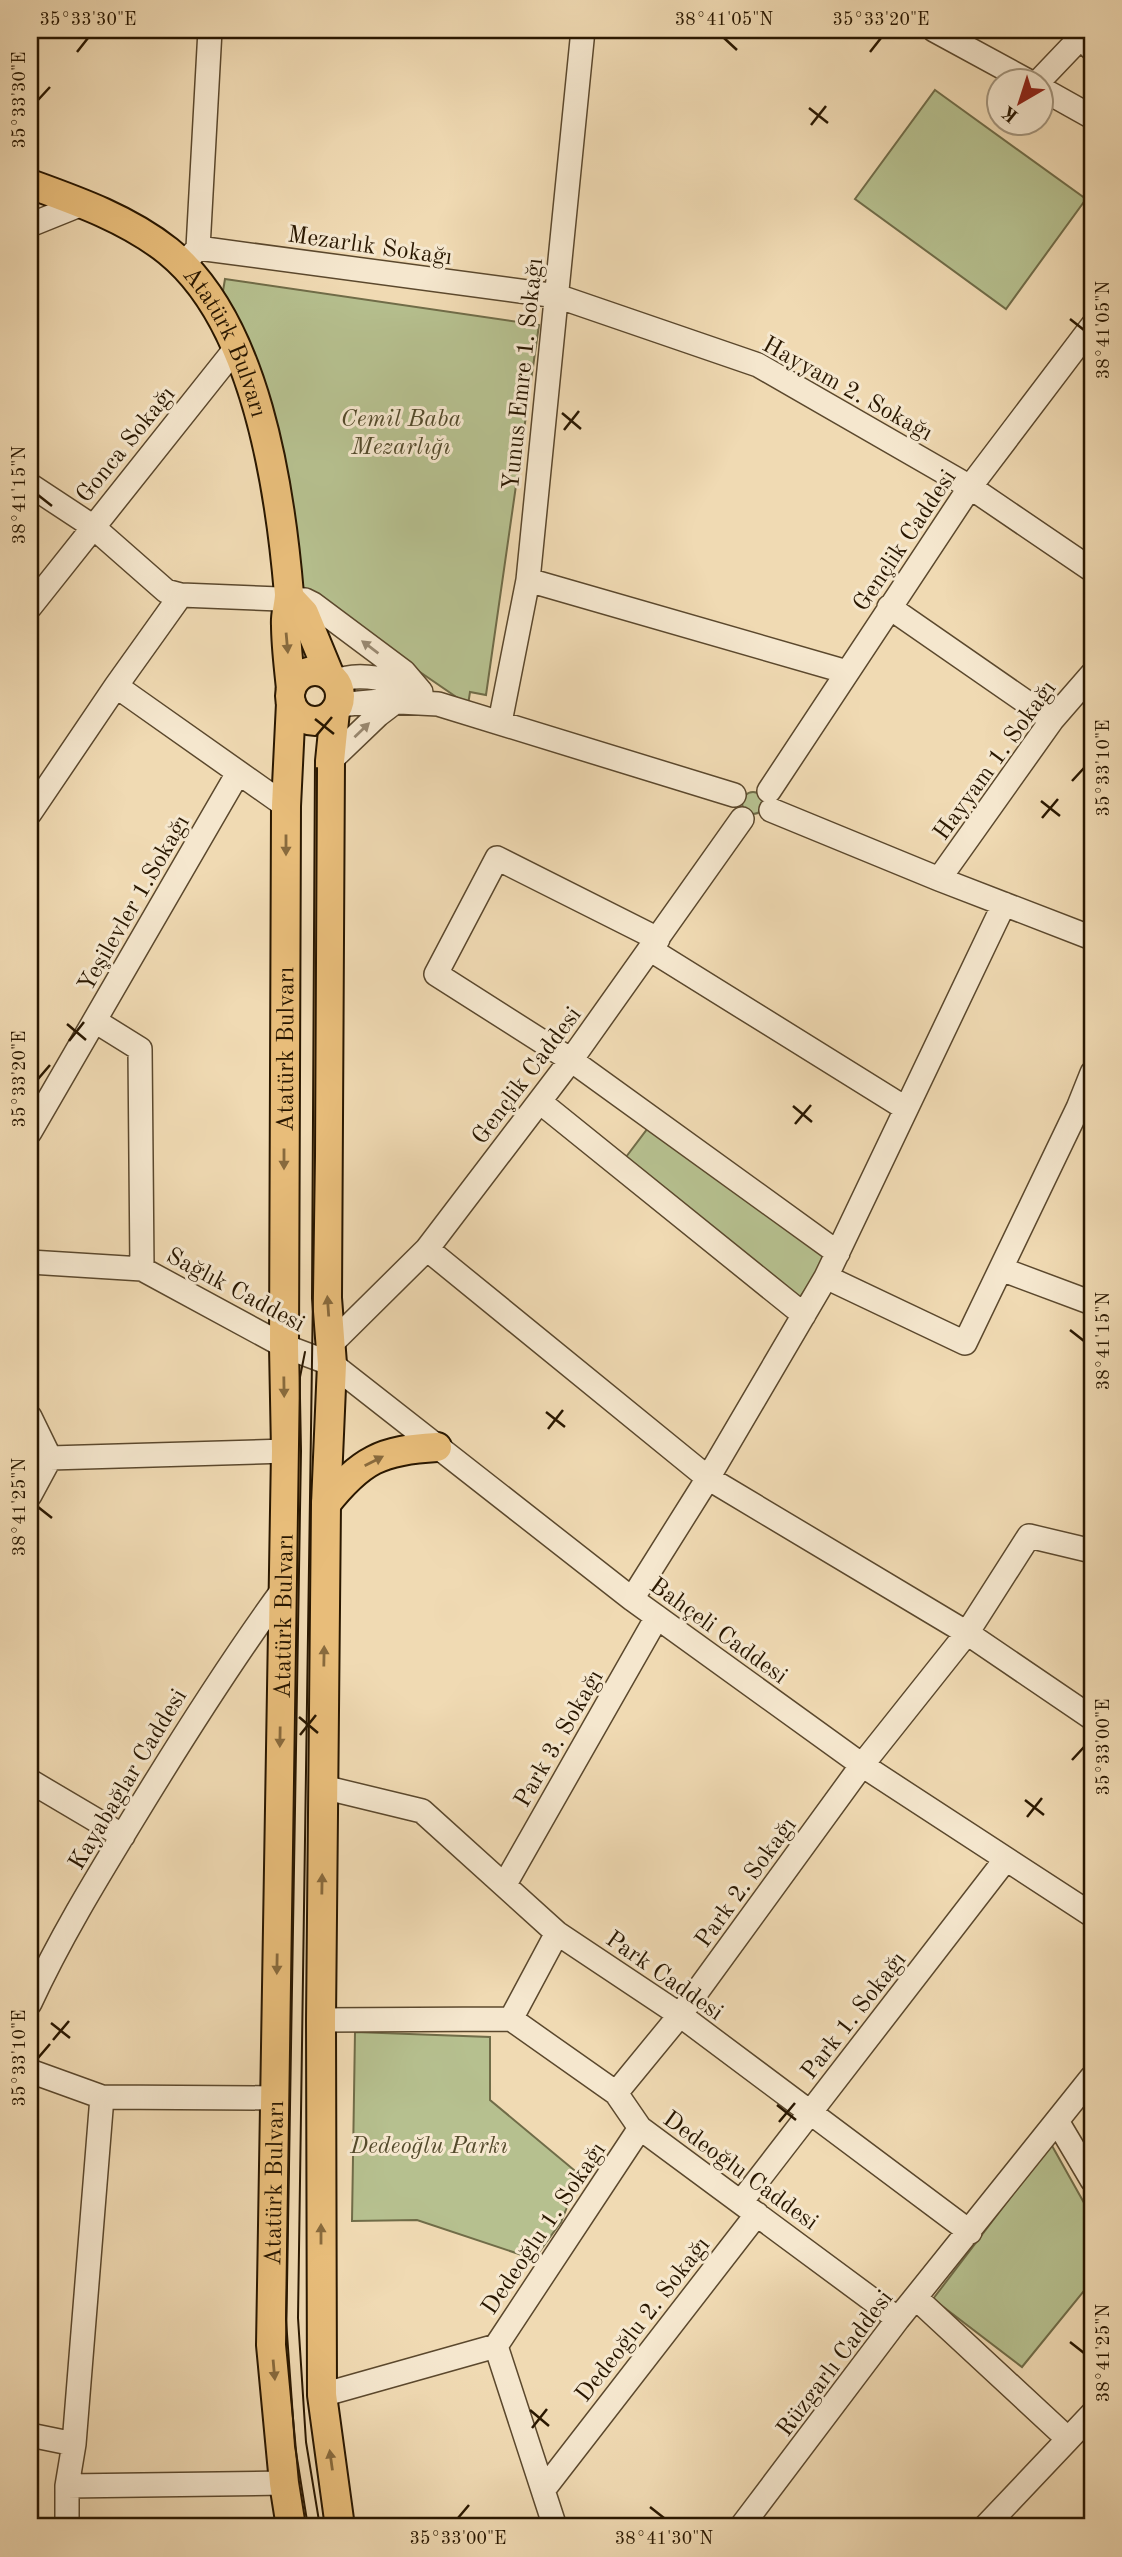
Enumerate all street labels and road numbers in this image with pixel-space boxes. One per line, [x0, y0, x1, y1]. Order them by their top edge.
street label: Mezarlık Sokağı [286, 224, 454, 270]
street label: Yunus Emre 1. Sokağı [500, 257, 548, 492]
street label: Atatürk Bulvarı [177, 263, 270, 420]
street label: Hayyam 2. Sokağı [758, 333, 936, 446]
street label: Gonca Sokağı [73, 383, 180, 508]
street label: Gençlik Caddesi [850, 466, 962, 616]
street label: Hayyam 1. Sokağı [930, 677, 1061, 845]
street label: Yeşilevler 1.Sokağı [75, 812, 195, 996]
street label: Atatürk Bulvarı [275, 967, 299, 1132]
street label: Gençlik Caddesi [468, 1003, 587, 1149]
street label: Sağlık Caddesi [162, 1244, 308, 1337]
street label: Atatürk Bulvarı [272, 1534, 299, 1699]
street label: Bahçeli Caddesi [645, 1574, 791, 1689]
street label: Park 3. Sokağı [511, 1666, 609, 1812]
street label: Kayabağlar Caddesi [65, 1685, 192, 1875]
street label: Park 2. Sokağı [692, 1814, 802, 1953]
street label: Park Caddesi [601, 1927, 727, 2026]
street label: Park 1. Sokağı [798, 1948, 911, 2084]
street label: Atatürk Bulvarı [262, 2101, 289, 2266]
street label: Dedeoğlu Caddesi [658, 2107, 822, 2236]
street label: Dedeoğlu 1. Sokağı [478, 2139, 611, 2320]
street label: Dedeoğlu 2. Sokağı [572, 2233, 715, 2407]
street label: Rüzgarlı Caddesi [773, 2287, 898, 2442]

